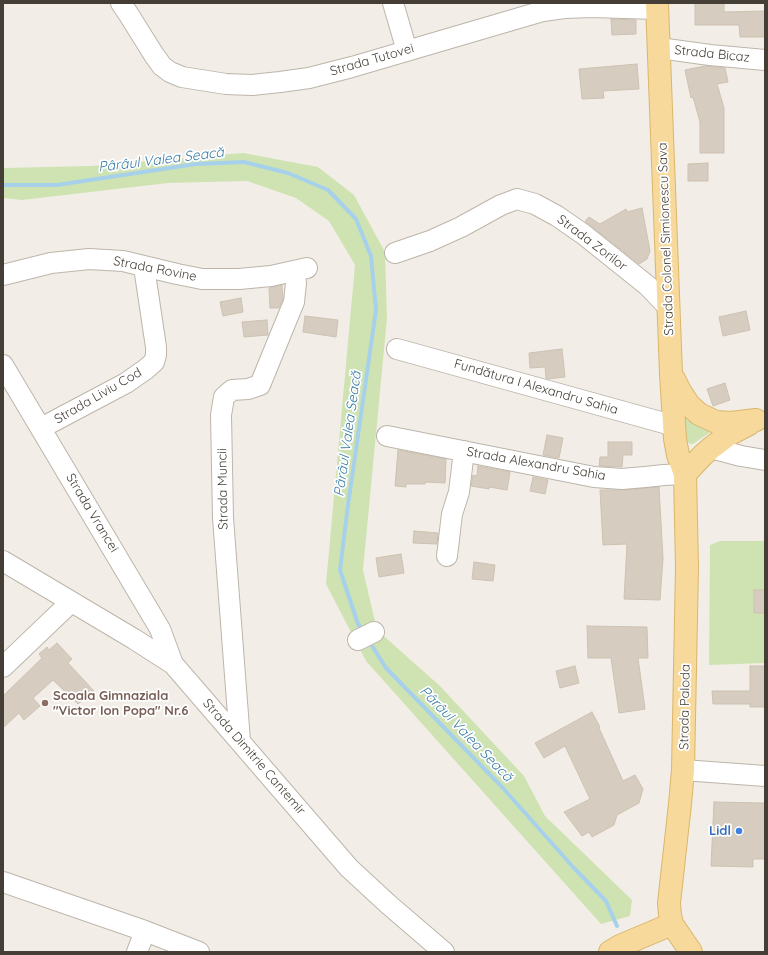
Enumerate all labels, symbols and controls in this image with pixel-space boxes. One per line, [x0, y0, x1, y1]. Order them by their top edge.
street label: Strada Tutovei [328, 41, 416, 79]
street label: Strada Bicaz [673, 42, 751, 66]
street label: Strada Colonel Simionescu Sava [655, 142, 677, 336]
water label: Pârâul Valea Seacă [97, 144, 225, 176]
street label: Strada Zorilor [554, 212, 630, 274]
street label: Strada Rovine [112, 253, 198, 285]
street label: Fundătura I Alexandru Sahia [452, 356, 620, 418]
street label: Strada Liviu Cod [52, 365, 144, 427]
water label: Pârâul Valea Seacă [331, 370, 365, 498]
street label: Strada Alexandru Sahia [465, 444, 607, 484]
street label: Strada Muncii [214, 448, 232, 530]
street label: Strada Vrancei [62, 471, 122, 555]
street label: Strada Paloda [676, 664, 694, 750]
water label: Pârâul Valea Seacă [416, 683, 516, 785]
place label: Scoala Gimnaziala "Victor Ion Popa" Nr.6 [53, 688, 188, 719]
street label: Strada Dimitrie Cantemir [199, 696, 309, 818]
marker: Scoala Gimnaziala "Victor Ion Popa" Nr.6 [40, 698, 50, 708]
place label: Lidl [709, 823, 731, 839]
marker: Lidl [734, 826, 744, 836]

